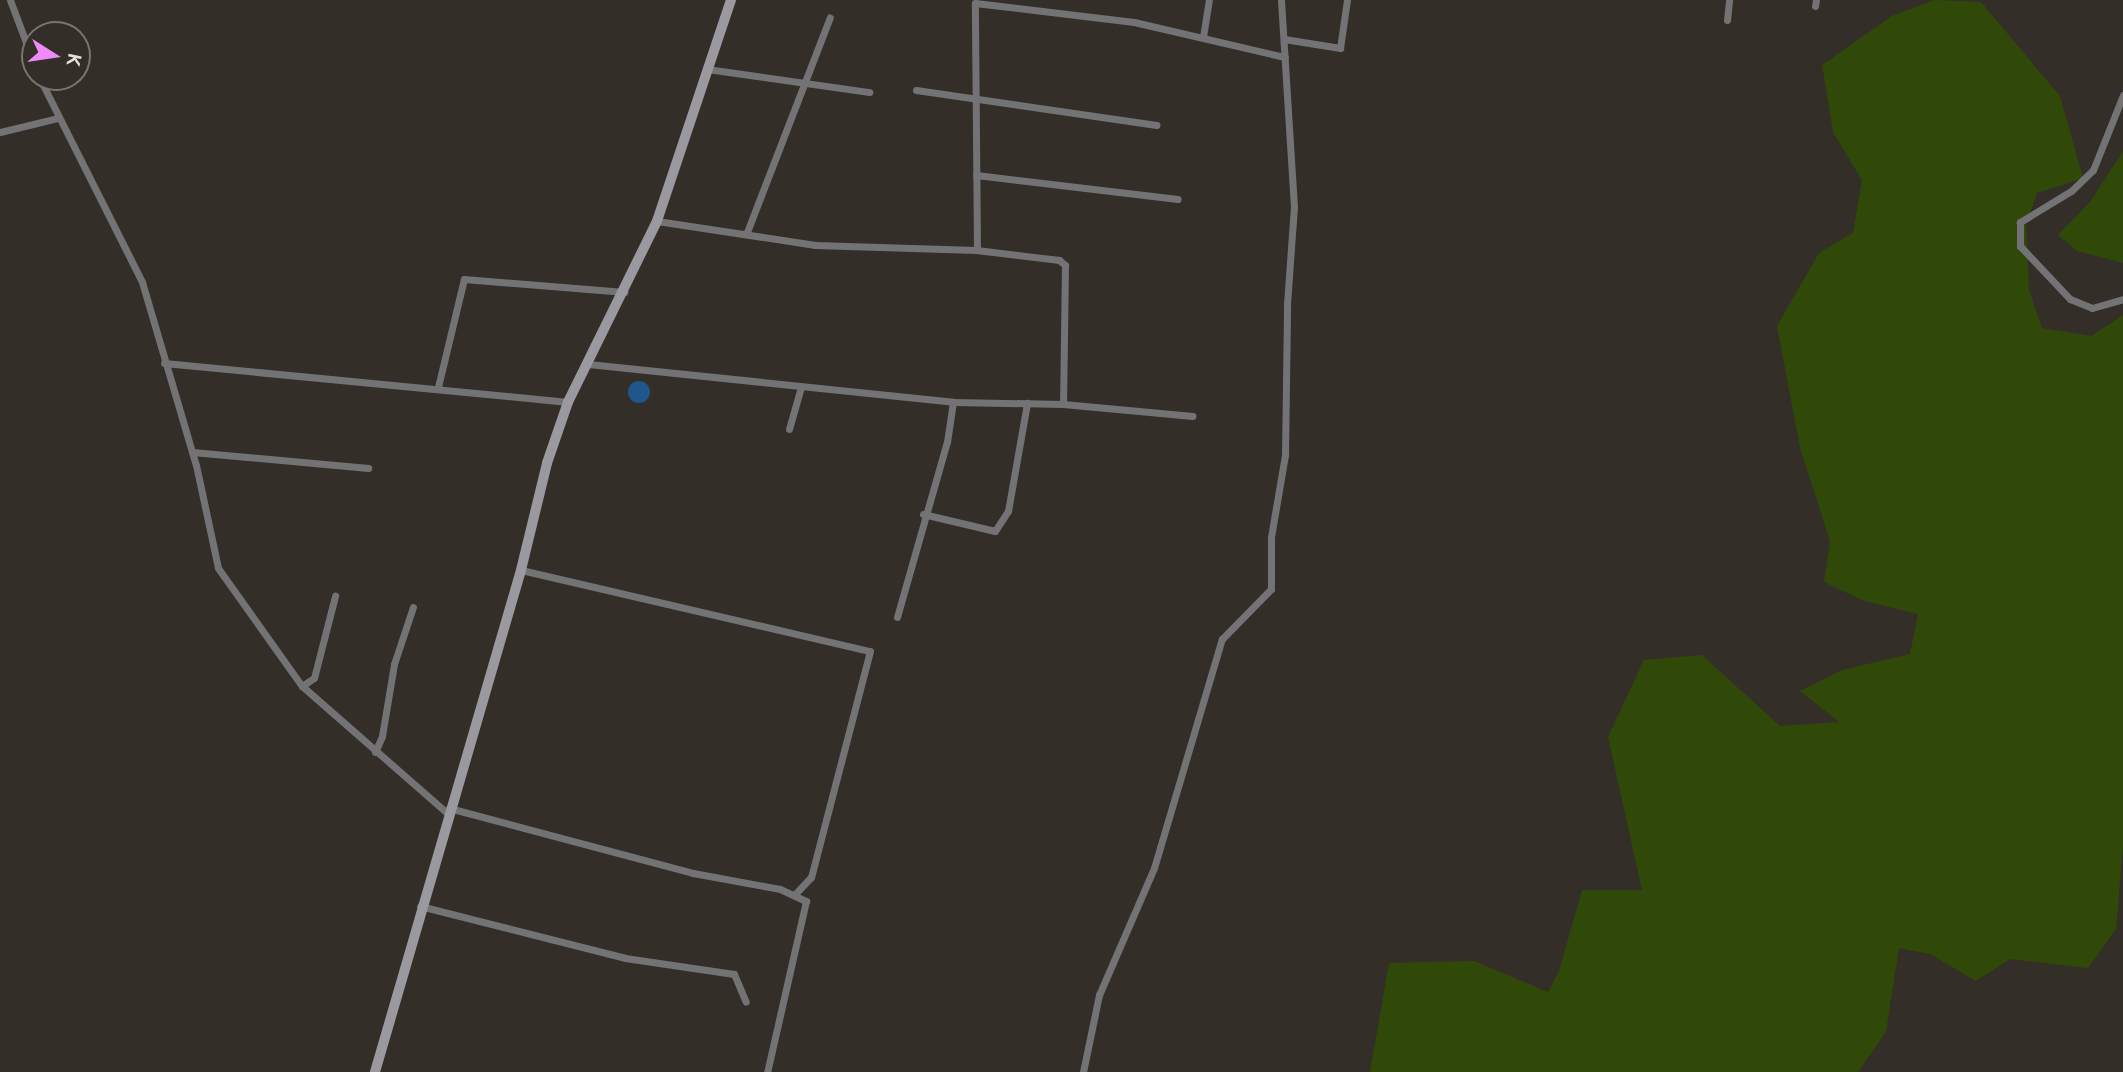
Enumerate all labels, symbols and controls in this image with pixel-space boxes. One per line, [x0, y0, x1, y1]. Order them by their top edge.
north arrow [21, 21, 91, 91]
text: K [63, 51, 87, 68]

